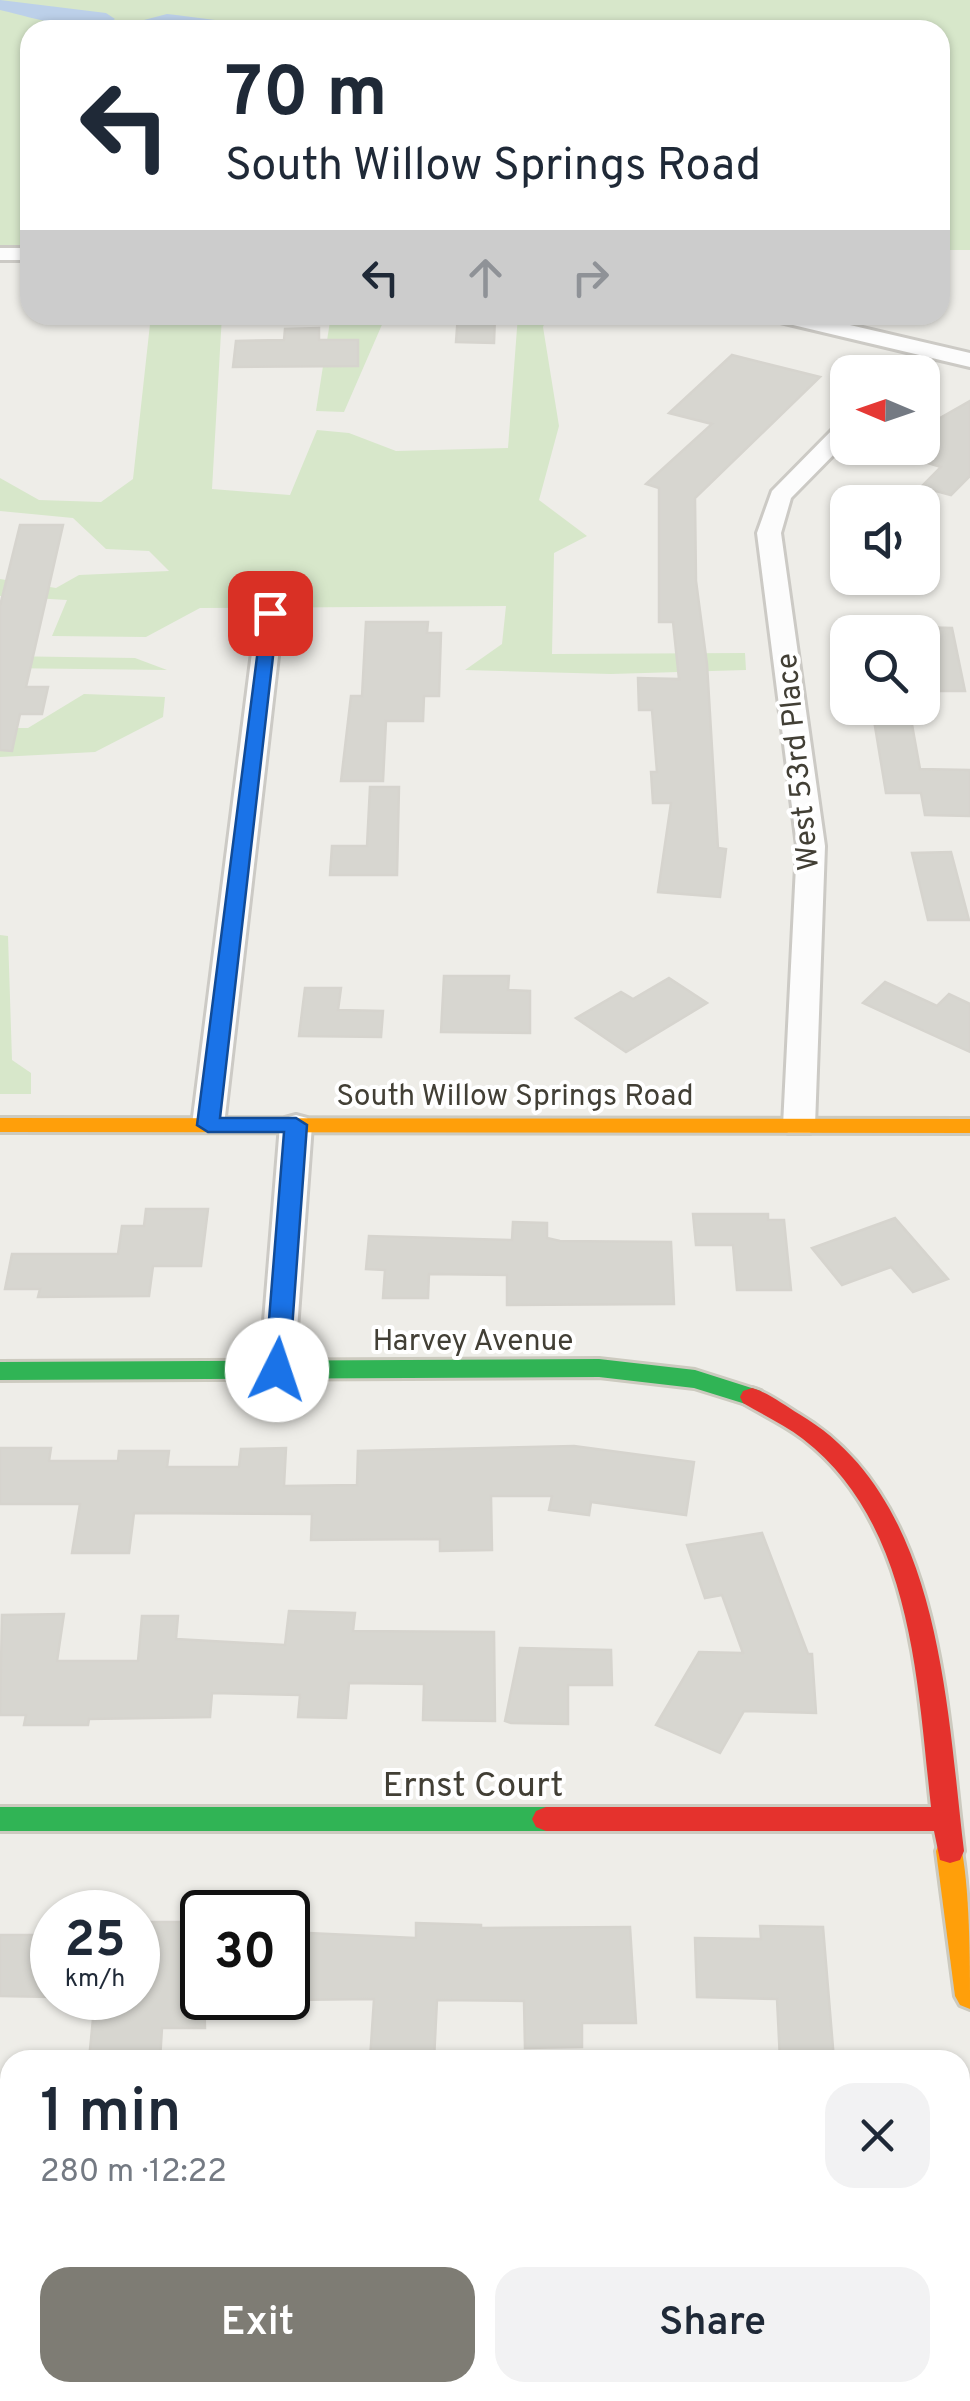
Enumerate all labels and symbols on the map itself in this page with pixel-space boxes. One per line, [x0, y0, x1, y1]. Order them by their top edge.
north arrow [830, 355, 940, 465]
pin [228, 571, 313, 656]
street label: West 53rd Place [770, 651, 829, 872]
street label: South Willow Springs Road [336, 1079, 694, 1116]
position arrow [225, 1318, 329, 1422]
street label: Harvey Avenue [373, 1324, 573, 1361]
street label: Ernst Court [382, 1765, 564, 1809]
speed limit sign: 30 [180, 1890, 310, 2020]

